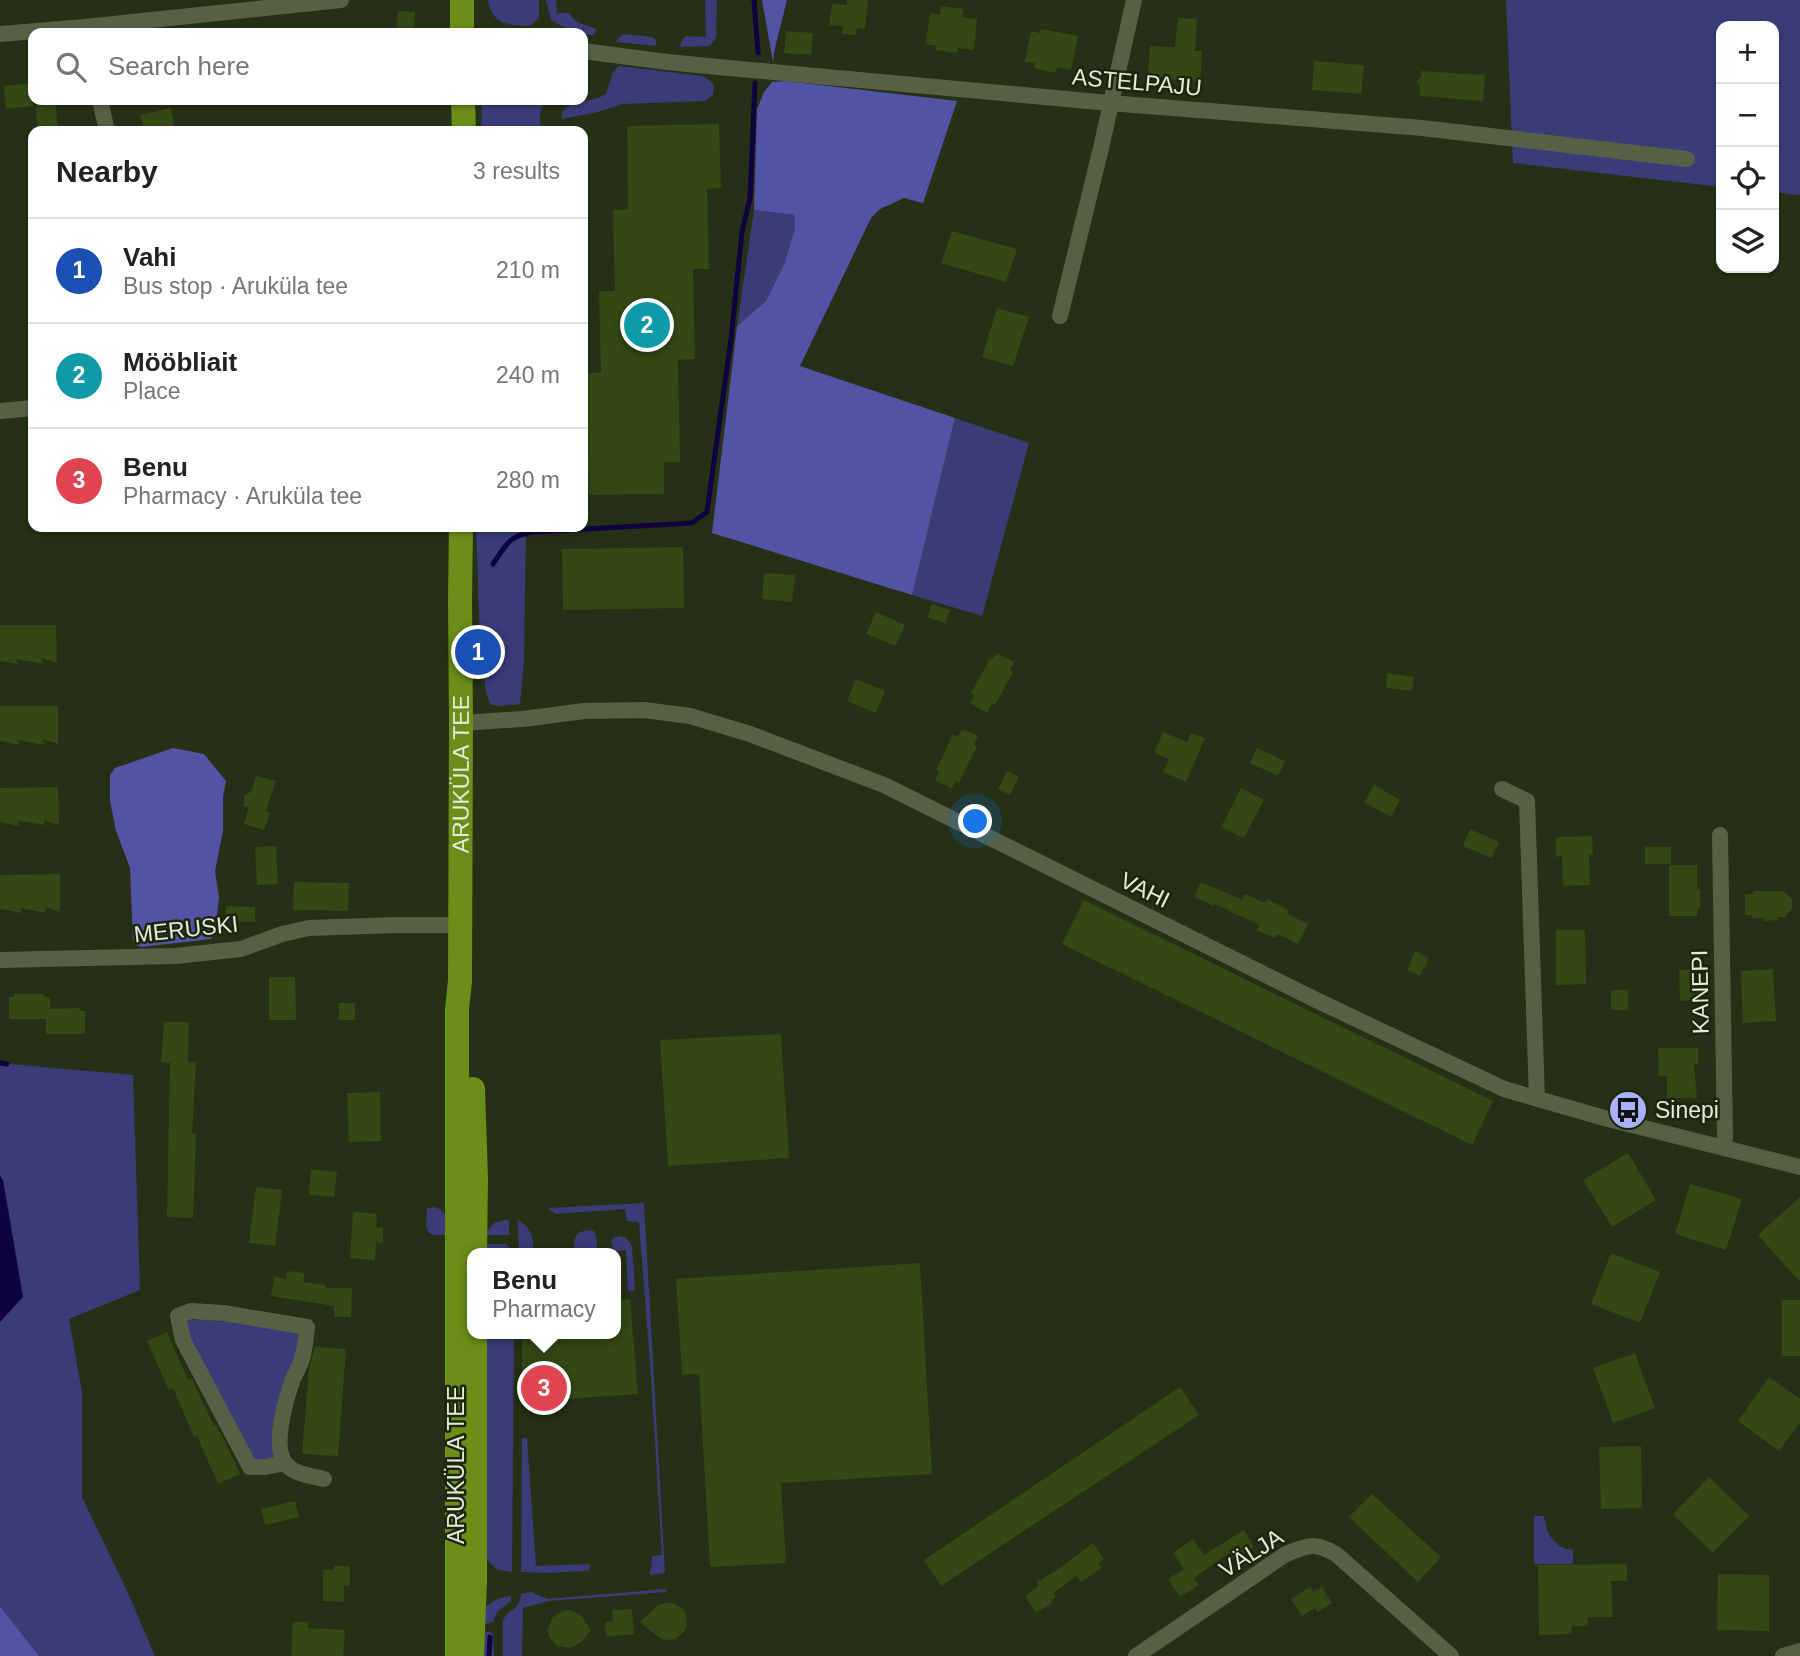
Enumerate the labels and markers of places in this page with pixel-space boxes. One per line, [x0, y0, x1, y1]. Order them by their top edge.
pin: 2 [624, 299, 670, 351]
pin: 1 [455, 626, 501, 678]
bus stop icon: Sinepi [1607, 1089, 1649, 1131]
place label: Sinepi [1655, 1097, 1719, 1123]
pin: 3 [521, 1362, 567, 1414]

